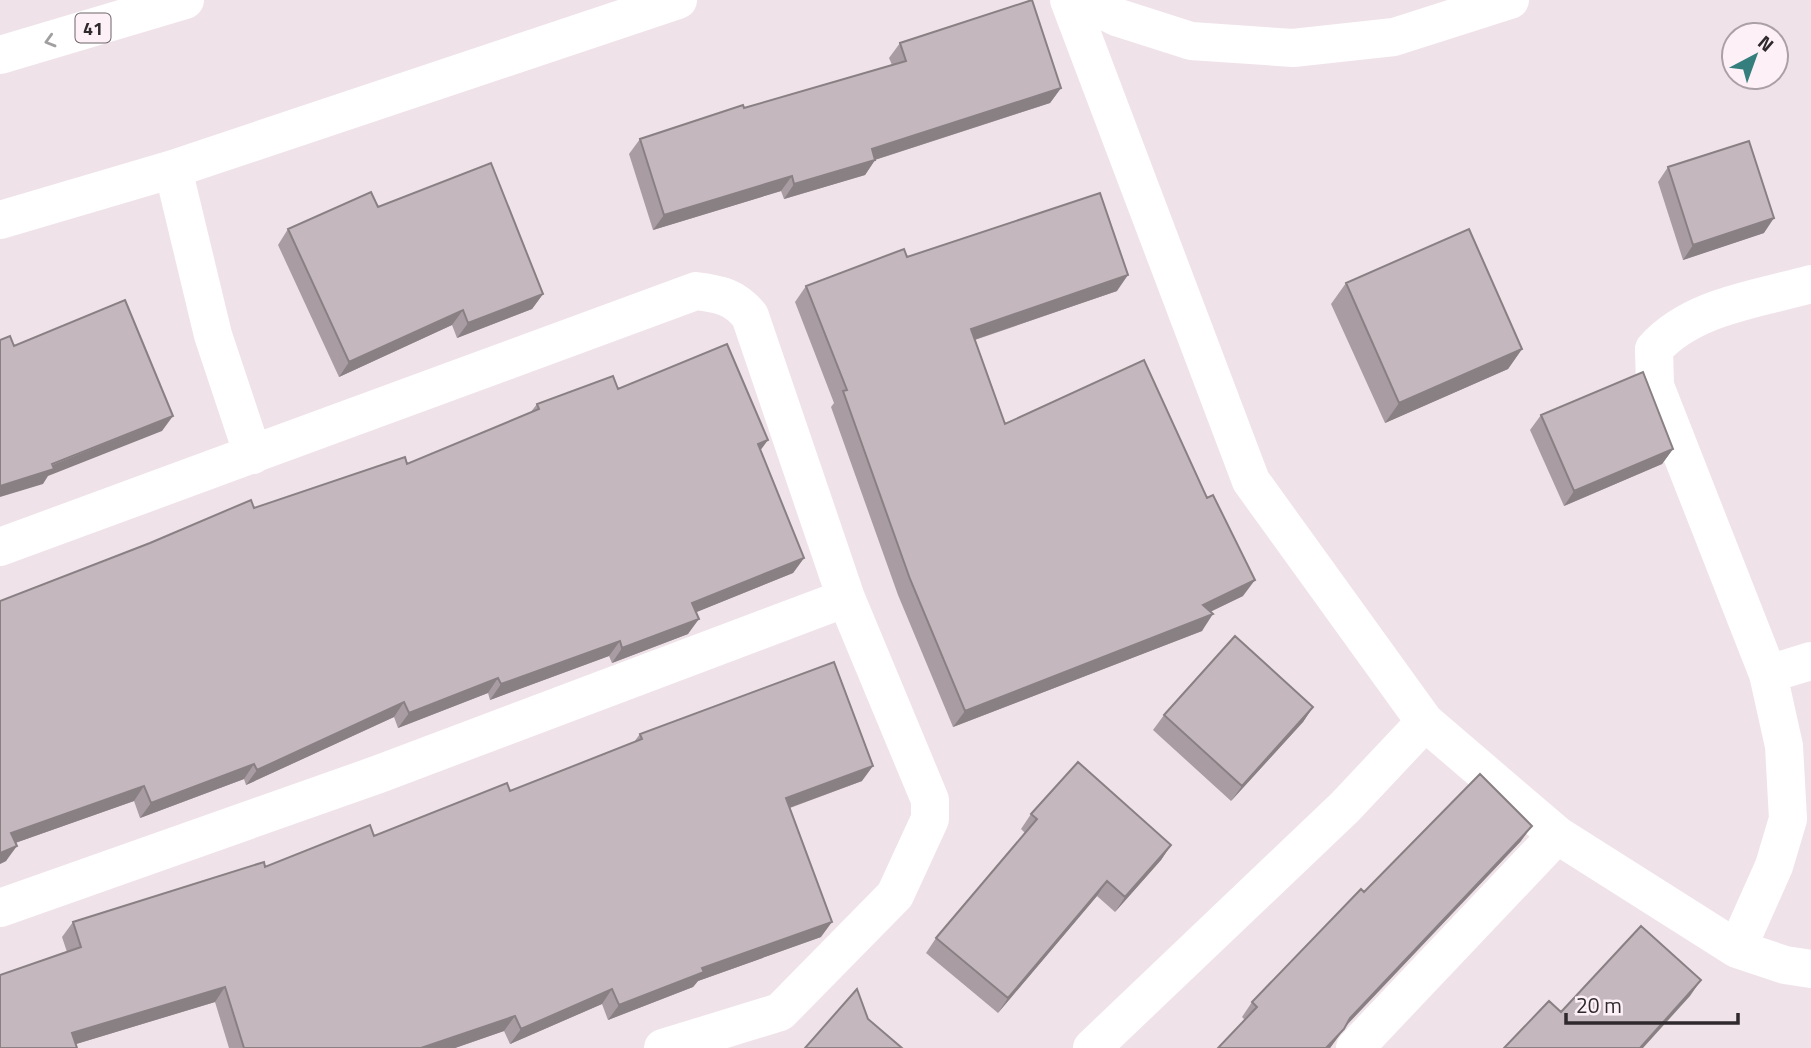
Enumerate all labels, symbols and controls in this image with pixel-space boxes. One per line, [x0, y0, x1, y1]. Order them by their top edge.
road number: 41 [76, 13, 110, 42]
north arrow [1720, 21, 1790, 91]
text: N [1752, 28, 1781, 58]
one-way arrow [44, 32, 56, 47]
scale bar [1566, 982, 1738, 1026]
text: 20 m [1576, 989, 1622, 1021]

